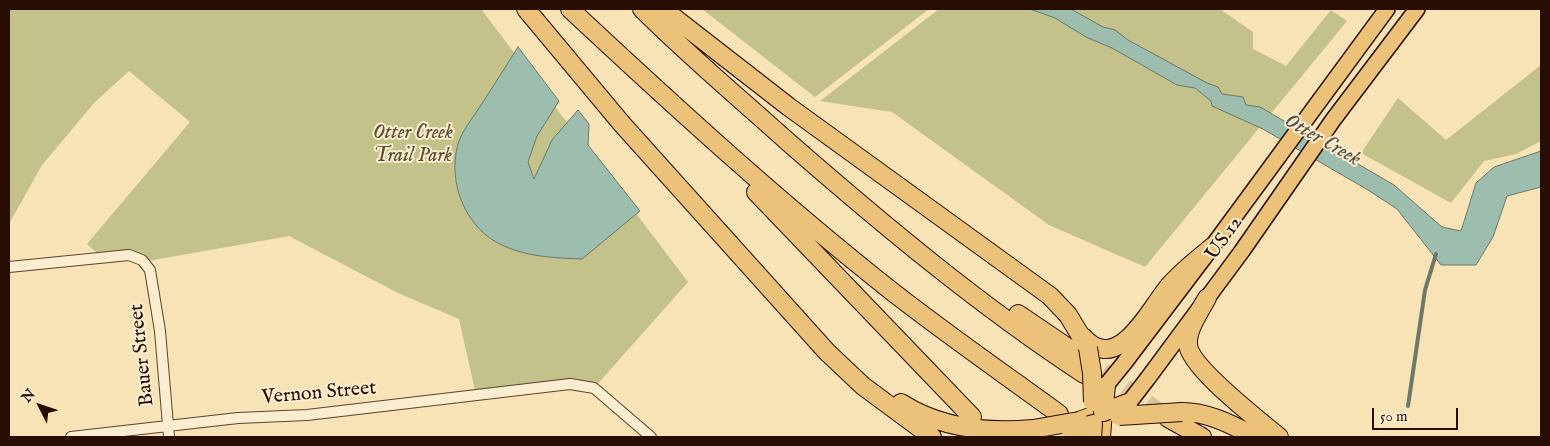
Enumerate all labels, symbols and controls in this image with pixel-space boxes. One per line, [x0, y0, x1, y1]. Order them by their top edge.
water label: Otter Creek [1279, 109, 1365, 173]
park label: Otter Creek Trail Park [373, 122, 453, 169]
street label: US 12 [1201, 212, 1249, 266]
street label: Bauer Street [126, 303, 160, 407]
street label: Vernon Street [261, 377, 377, 411]
north arrow [15, 381, 65, 431]
text: N [18, 386, 39, 407]
scale bar [1375, 398, 1461, 430]
text: 50 m [1380, 407, 1408, 426]

